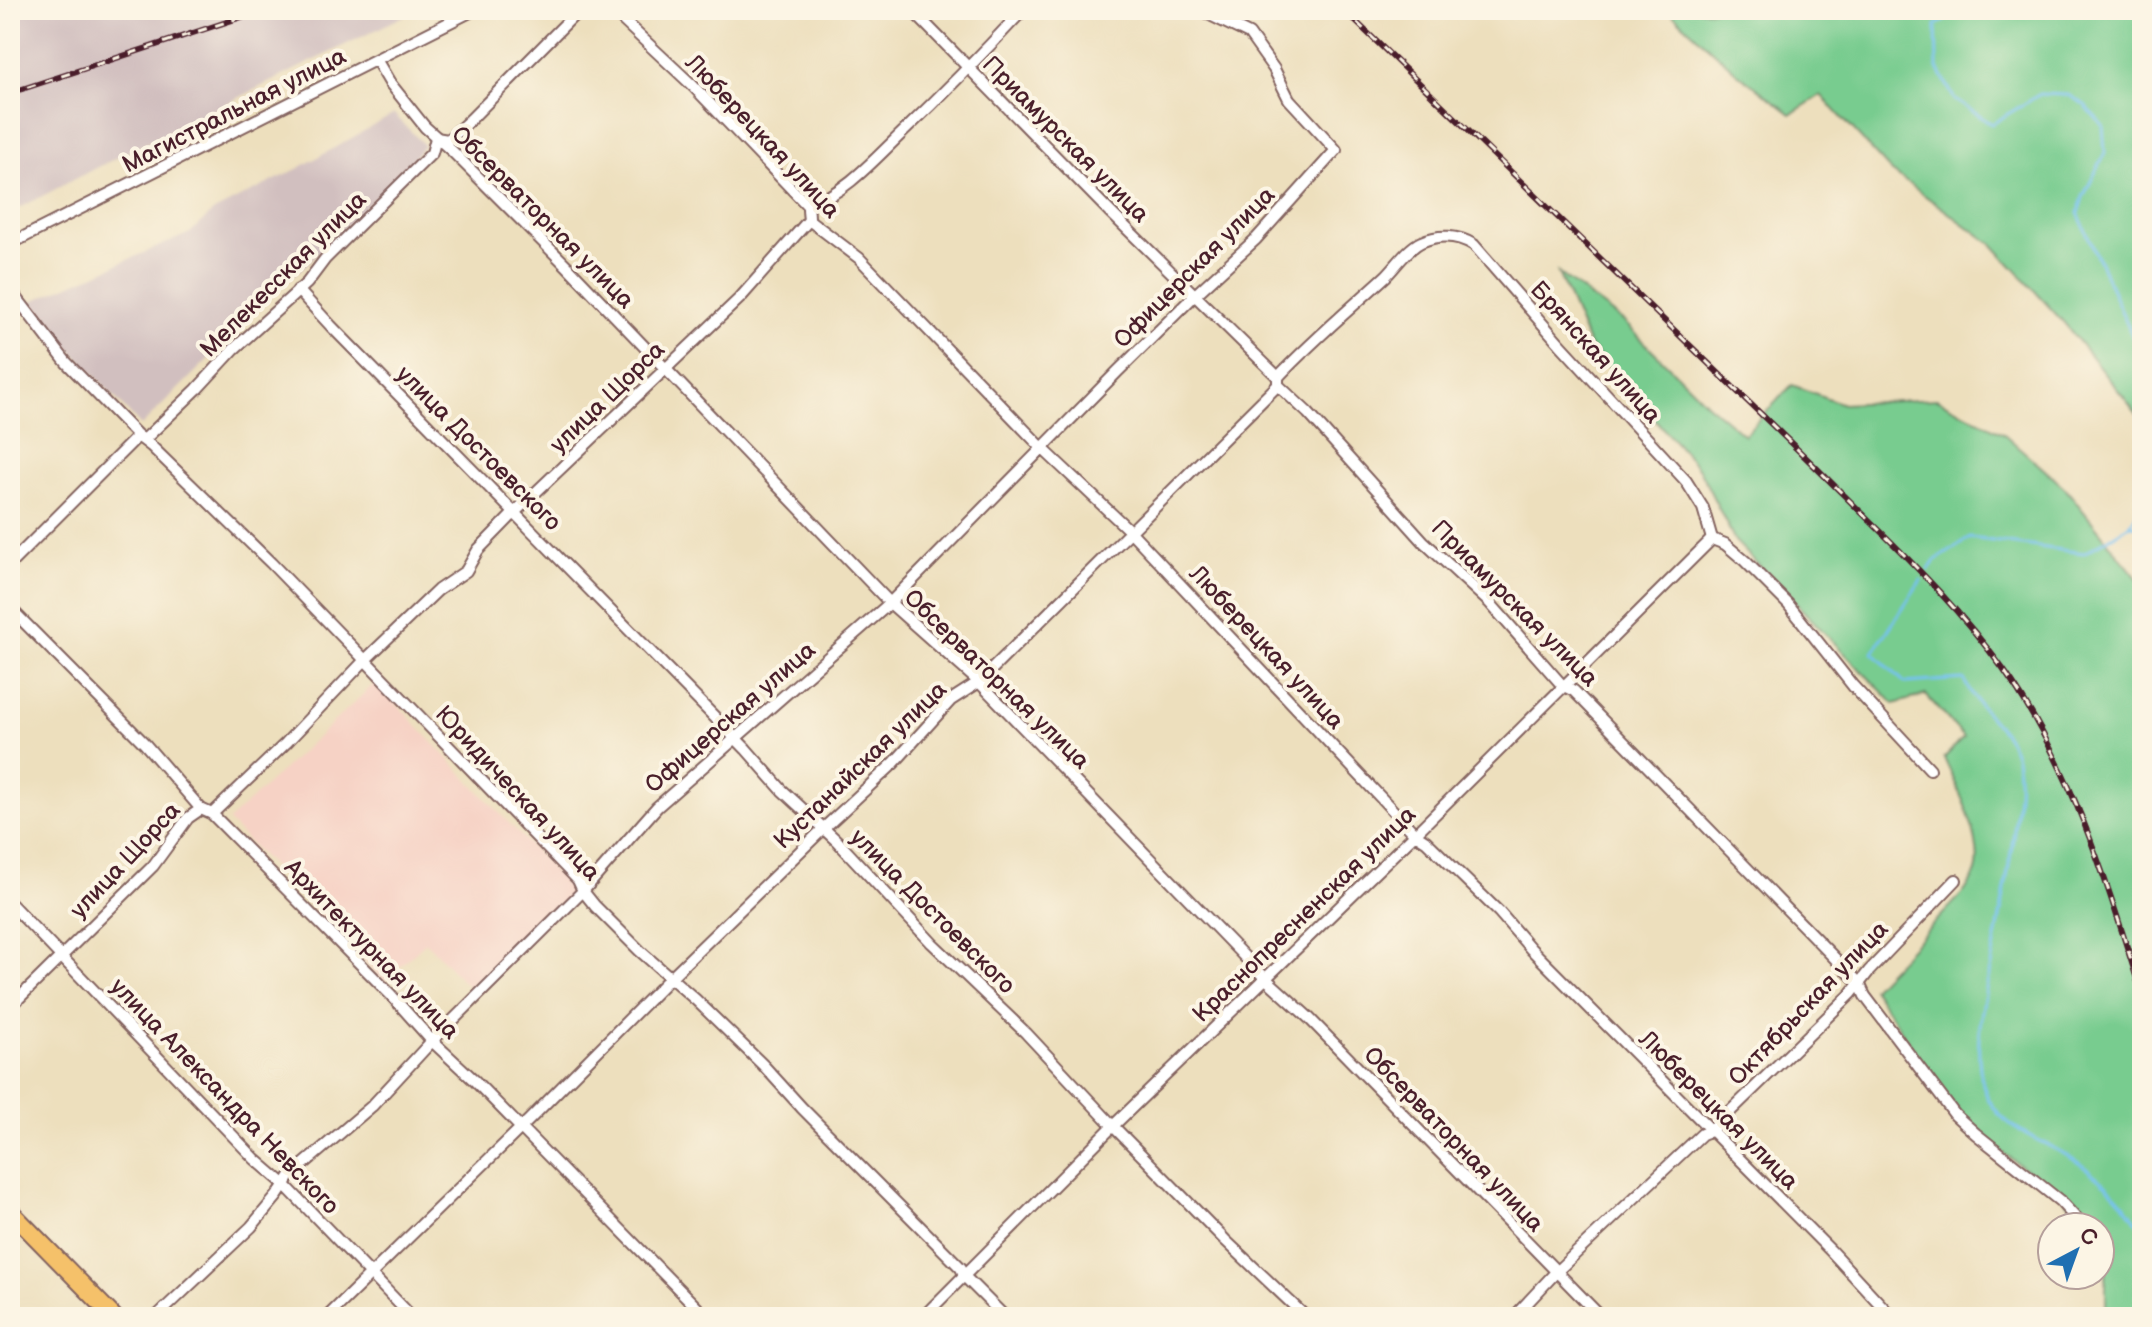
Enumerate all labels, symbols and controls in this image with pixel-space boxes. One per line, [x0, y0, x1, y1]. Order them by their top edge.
street label: Магистральная улица [118, 41, 351, 179]
street label: Люберецкая улица [679, 48, 846, 224]
street label: Приамурская улица [976, 50, 1155, 229]
street label: Обсерваторная улица [445, 120, 640, 315]
street label: Офицерская улица [1108, 181, 1281, 354]
street label: Мелекесская улица [194, 185, 372, 363]
street label: Брянская улица [1524, 275, 1667, 430]
street label: улица Щорса [544, 335, 671, 459]
street label: улица Достоевского [390, 360, 567, 537]
street label: Приамурская улица [1425, 514, 1604, 693]
street label: Люберецкая улица [1183, 559, 1350, 735]
street label: Обсерваторная улица [898, 583, 1095, 775]
street label: Офицерская улица [639, 635, 821, 799]
street label: Кустанайская улица [768, 675, 953, 855]
street label: Юридическая улица [429, 700, 606, 887]
street label: улица Щорса [64, 796, 187, 924]
street label: Краснопресненская улица [1187, 800, 1422, 1029]
street label: улица Достоевского [844, 823, 1021, 1000]
street label: Архитектурная улица [277, 853, 465, 1045]
street label: Октябрьская улица [1722, 915, 1894, 1092]
street label: улица Александра Невского [104, 972, 345, 1220]
street label: Люберецкая улица [1632, 1024, 1804, 1196]
street label: Обсерваторная улица [1358, 1041, 1550, 1238]
north arrow [2036, 1211, 2116, 1291]
text: С [2074, 1222, 2103, 1252]

